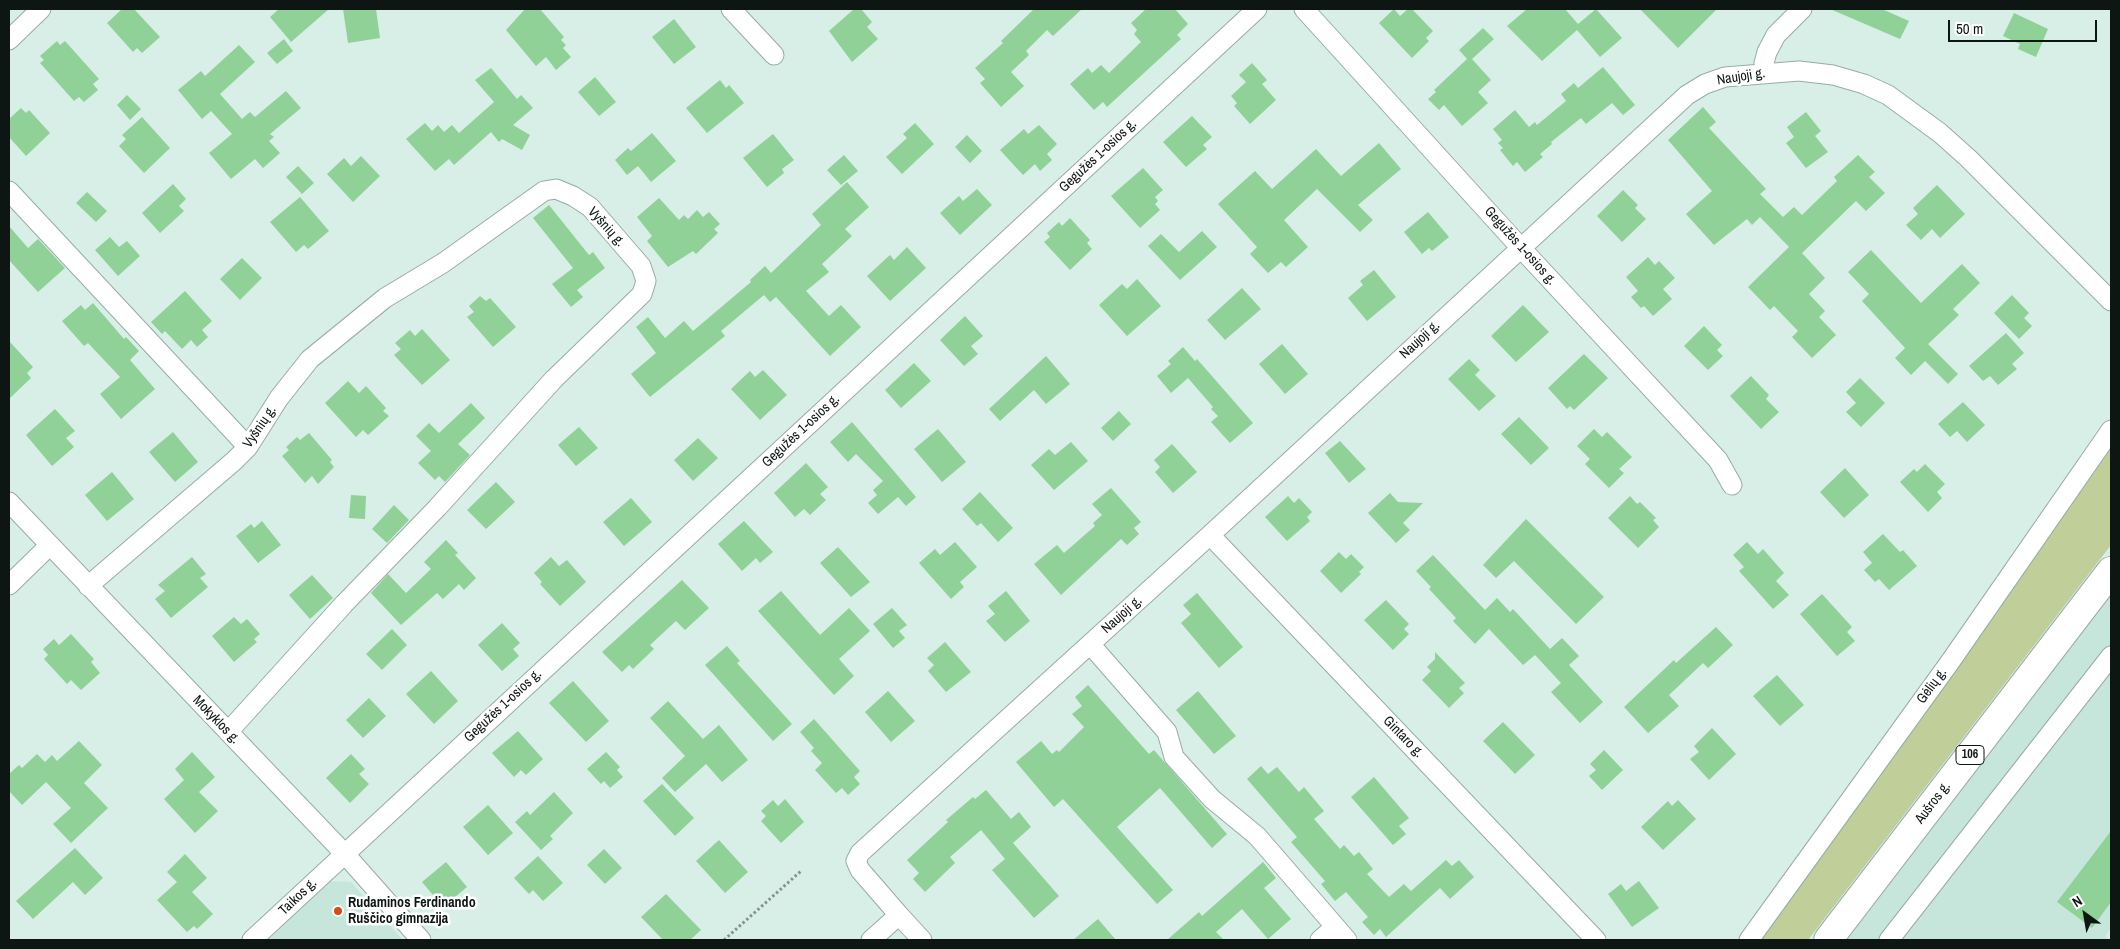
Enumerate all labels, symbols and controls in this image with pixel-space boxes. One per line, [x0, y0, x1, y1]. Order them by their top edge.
scale bar [1950, 10, 2099, 42]
text: 50 m [1956, 18, 1983, 39]
street label: Naujoji g. [1716, 65, 1766, 89]
street label: Gegužės 1-osios g. [1056, 116, 1140, 196]
street label: Gegužės 1-osios g. [1480, 203, 1560, 289]
street label: Vyšnių g. [584, 204, 628, 250]
street label: Naujoji g. [1397, 317, 1443, 363]
street label: Gegužės 1-osios g. [759, 391, 843, 471]
street label: Vyšnių g. [240, 403, 280, 451]
street label: Naujoji g. [1098, 593, 1146, 637]
street label: Gėlių g. [1913, 665, 1951, 707]
street label: Gegužės 1-osios g. [461, 666, 545, 746]
street label: Mokyklos g. [189, 692, 243, 748]
street label: Gintaro g. [1379, 713, 1427, 761]
road number: 106 [1956, 746, 1984, 764]
street label: Aušros g. [1912, 779, 1954, 827]
street label: Taikos g. [276, 875, 320, 919]
north arrow [2060, 889, 2110, 939]
text: N [2069, 891, 2085, 911]
place label: Rudaminos Ferdinando Ruščico gimnazija [348, 895, 476, 928]
marker: Rudaminos Ferdinando Ruščico gimnazija [332, 905, 344, 917]

